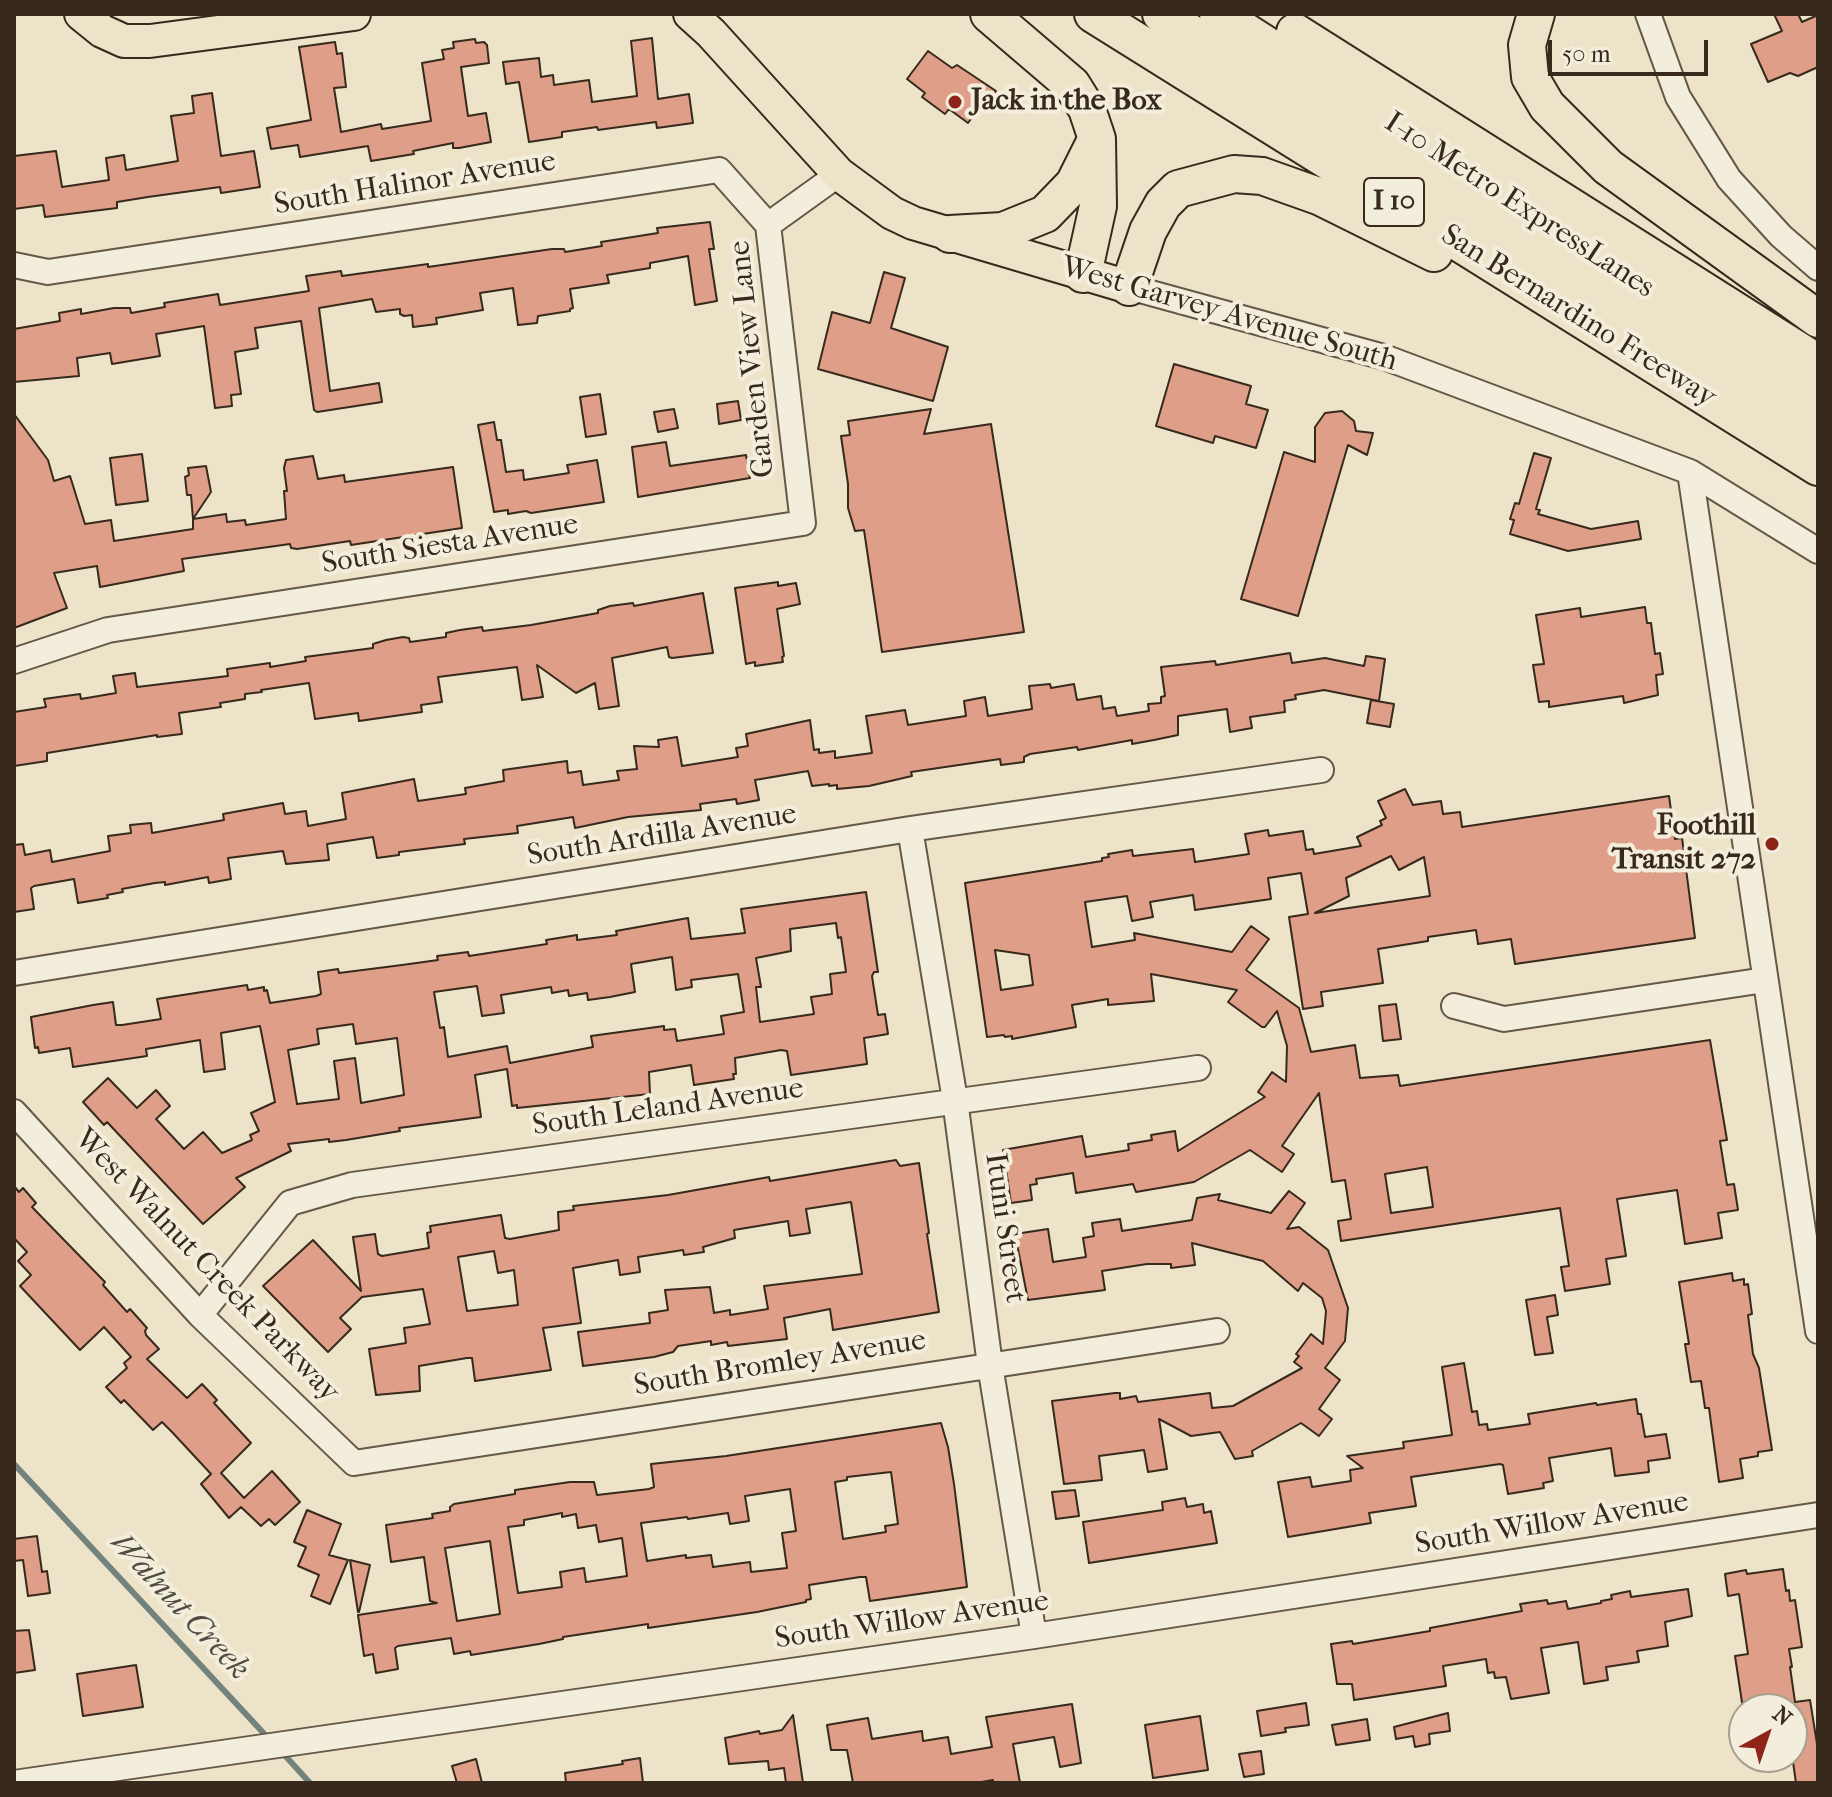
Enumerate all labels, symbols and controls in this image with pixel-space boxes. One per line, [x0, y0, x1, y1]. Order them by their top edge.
scale bar [1552, 24, 1712, 74]
text: 50 m [1562, 40, 1611, 68]
place label: Jack in the Box [971, 84, 1162, 120]
marker: Jack in the Box [946, 93, 964, 111]
street label: I-10 Metro ExpressLanes [1377, 105, 1661, 307]
street label: South Halinor Avenue [272, 144, 558, 224]
road number: I 10 [1364, 178, 1424, 226]
street label: San Bernardino Freeway [1434, 218, 1722, 416]
street label: Garden View Lane [723, 239, 783, 479]
street label: West Garvey Avenue South [1057, 250, 1401, 380]
street label: South Siesta Avenue [319, 507, 581, 583]
street label: South Ardilla Avenue [525, 797, 799, 875]
place label: Foothill Transit 272 [1612, 809, 1756, 880]
marker: Foothill Transit 272 [1763, 835, 1781, 853]
street label: South Leland Avenue [530, 1071, 806, 1145]
street label: West Walnut Creek Parkway [66, 1122, 346, 1410]
street label: Ituni Street [976, 1151, 1032, 1305]
street label: South Bromley Avenue [631, 1323, 929, 1405]
street label: South Willow Avenue [1413, 1485, 1691, 1563]
water label: Walnut Creek [101, 1525, 257, 1689]
street label: South Willow Avenue [773, 1584, 1051, 1658]
north arrow [1728, 1693, 1808, 1773]
text: N [1767, 1701, 1797, 1731]

